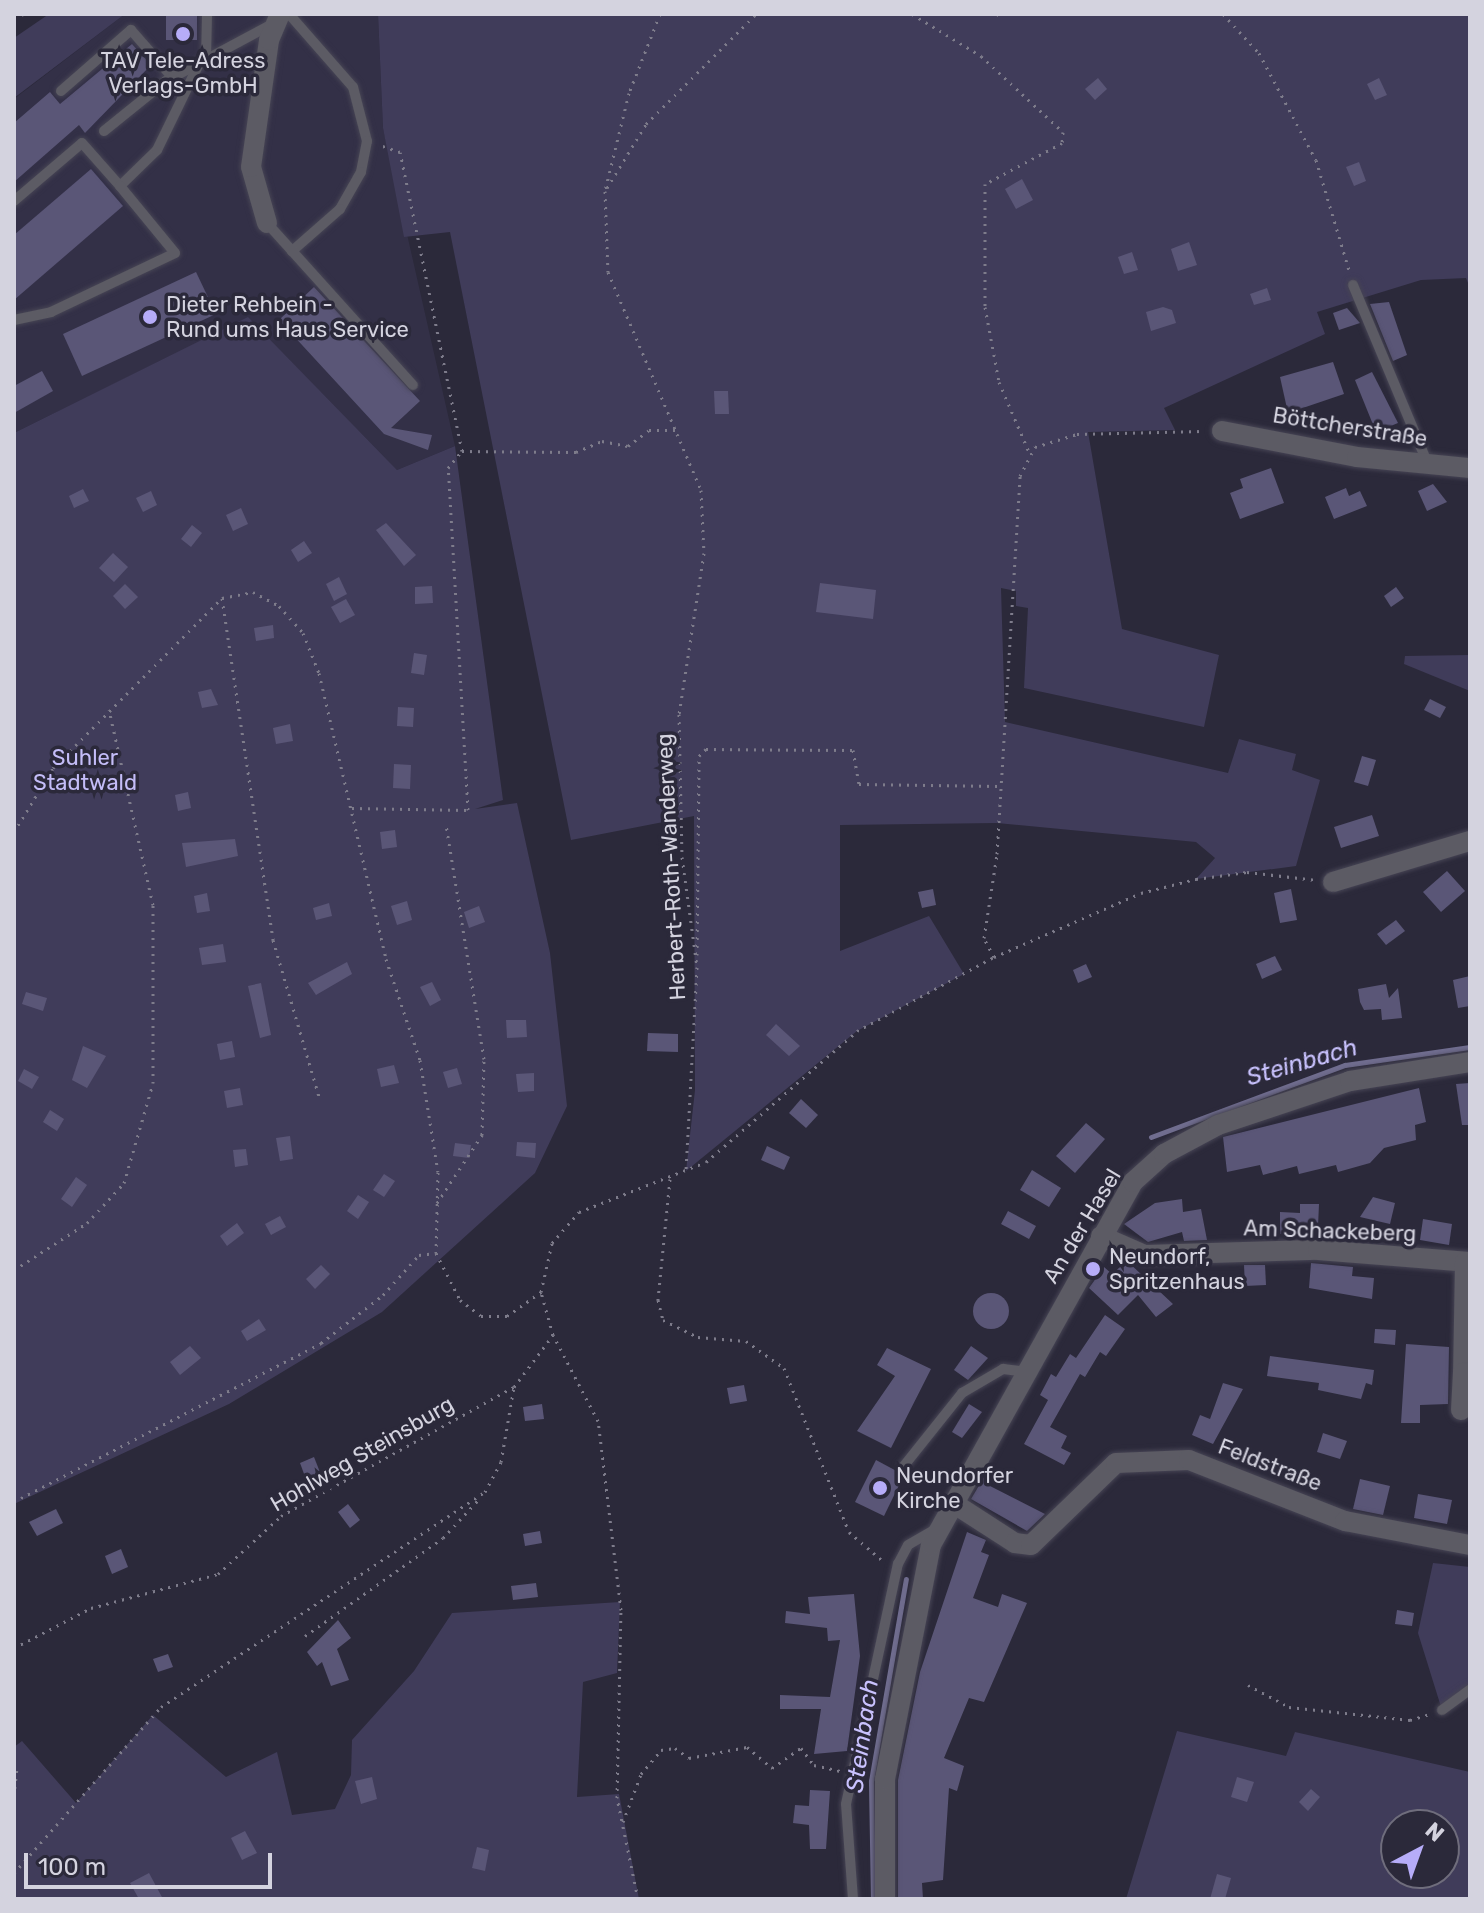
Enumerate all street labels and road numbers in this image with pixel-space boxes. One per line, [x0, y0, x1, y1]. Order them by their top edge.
street label: Böttcherstraße [1271, 402, 1429, 452]
street label: Herbert-Roth-Wanderweg [651, 733, 691, 1001]
street label: An der Hasel [1037, 1164, 1127, 1288]
street label: Am Schackeberg [1243, 1215, 1417, 1247]
street label: Hohlweg Steinsburg [266, 1391, 458, 1517]
street label: Feldstraße [1214, 1433, 1326, 1497]

